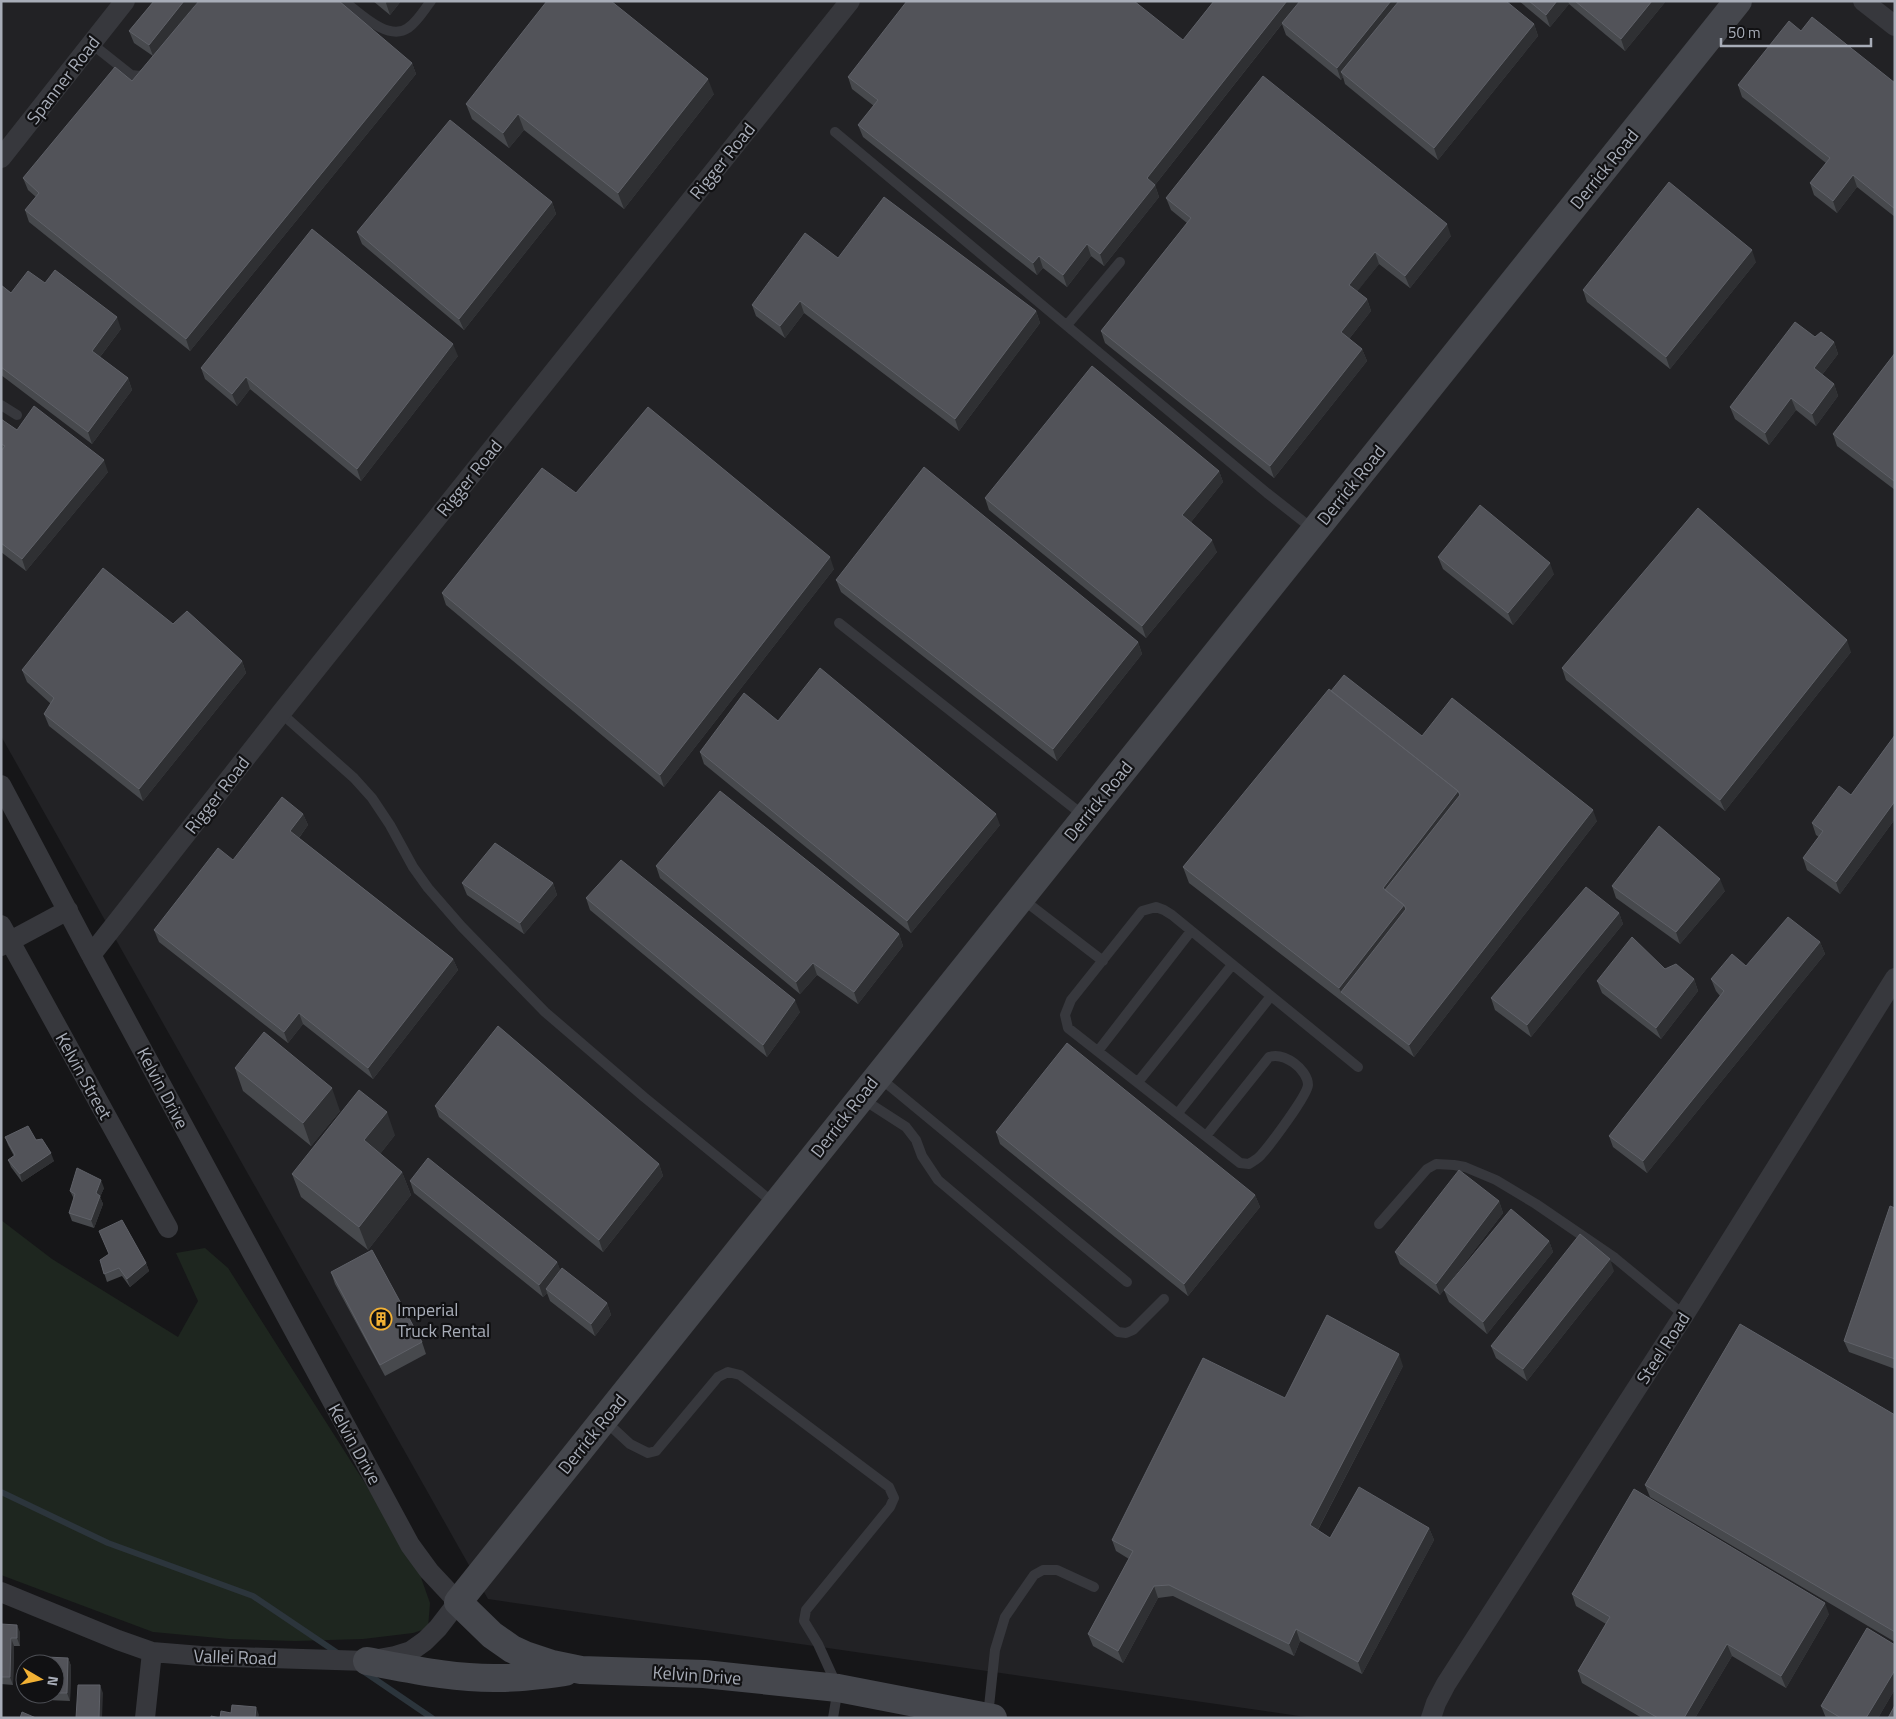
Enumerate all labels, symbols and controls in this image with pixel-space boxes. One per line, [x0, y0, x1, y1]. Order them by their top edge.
scale bar [1721, 15, 1871, 47]
text: 50 m [1728, 21, 1761, 44]
street label: Spanner Road [20, 30, 106, 130]
street label: Rigger Road [683, 117, 761, 205]
street label: Derrick Road [1563, 123, 1645, 215]
street label: Rigger Road [430, 434, 508, 522]
street label: Derrick Road [1310, 439, 1392, 531]
street label: Rigger Road [178, 751, 256, 839]
street label: Derrick Road [1057, 755, 1139, 847]
street label: Kelvin Street [49, 1028, 119, 1125]
street label: Kelvin Drive [130, 1042, 196, 1134]
street label: Derrick Road [804, 1071, 884, 1163]
place label: Imperial Truck Rental [397, 1296, 490, 1344]
building icon: Imperial Truck Rental [369, 1307, 393, 1331]
street label: Steel Road [1630, 1307, 1696, 1389]
street label: Derrick Road [551, 1388, 633, 1480]
street label: Kelvin Drive [322, 1399, 388, 1489]
street label: Vallei Road [193, 1642, 277, 1672]
north arrow [15, 1654, 65, 1704]
street label: Kelvin Drive [652, 1658, 742, 1692]
text: N [42, 1675, 64, 1688]

